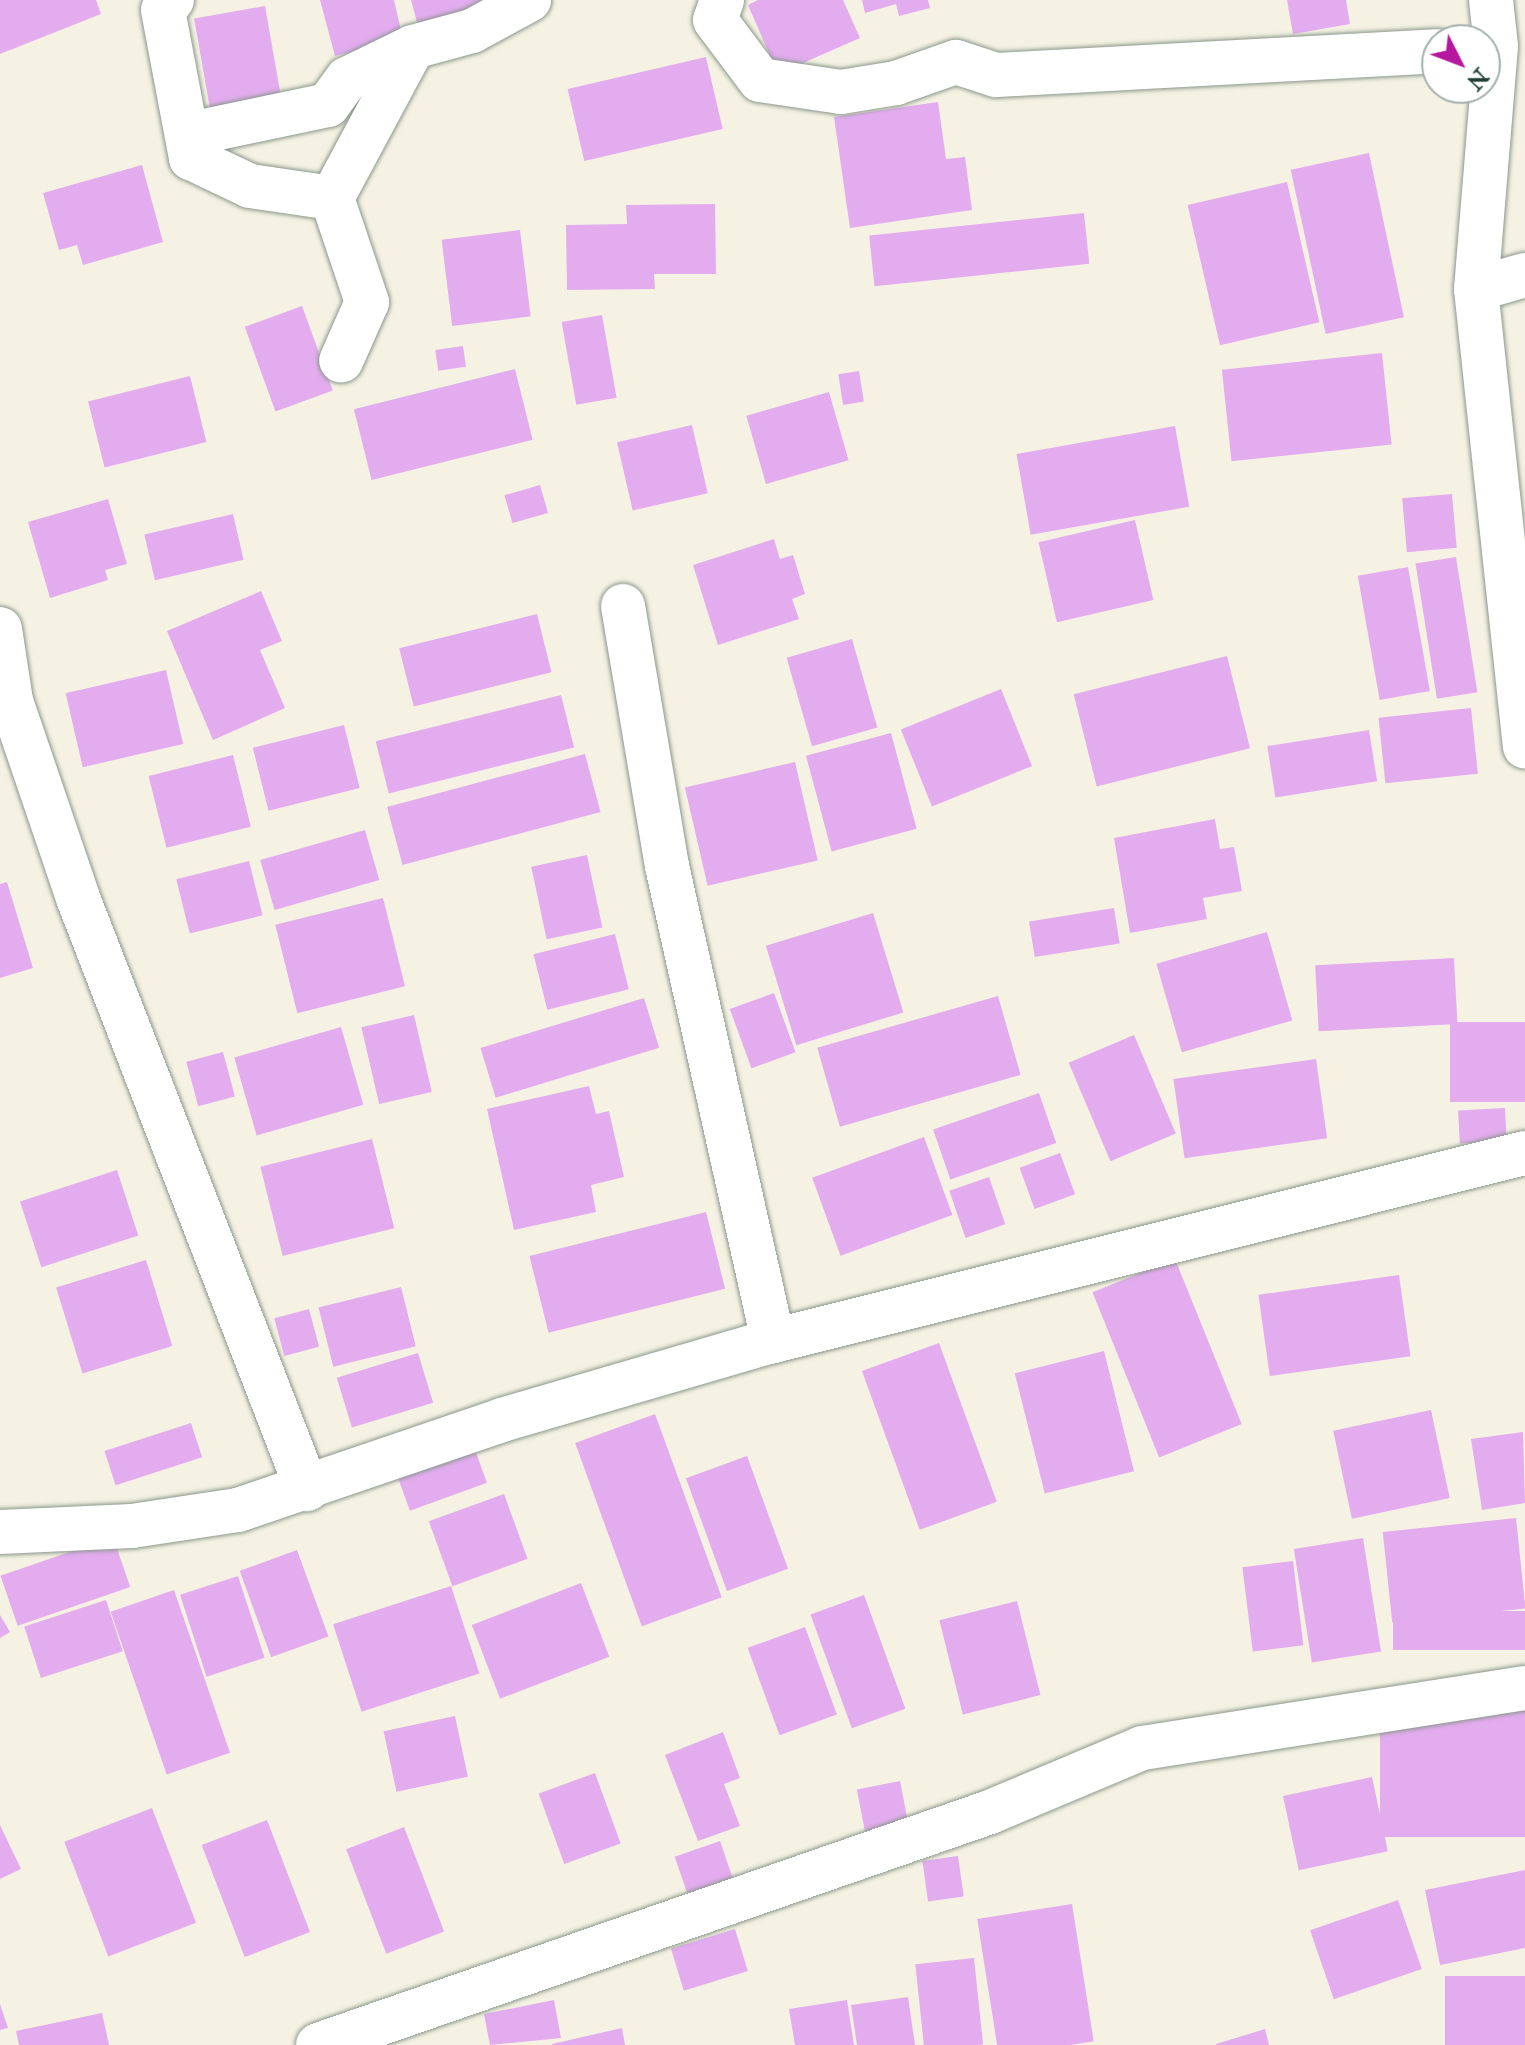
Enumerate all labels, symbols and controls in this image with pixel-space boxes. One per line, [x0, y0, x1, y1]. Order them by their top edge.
north arrow [1421, 24, 1501, 104]
text: N [1460, 62, 1494, 95]

